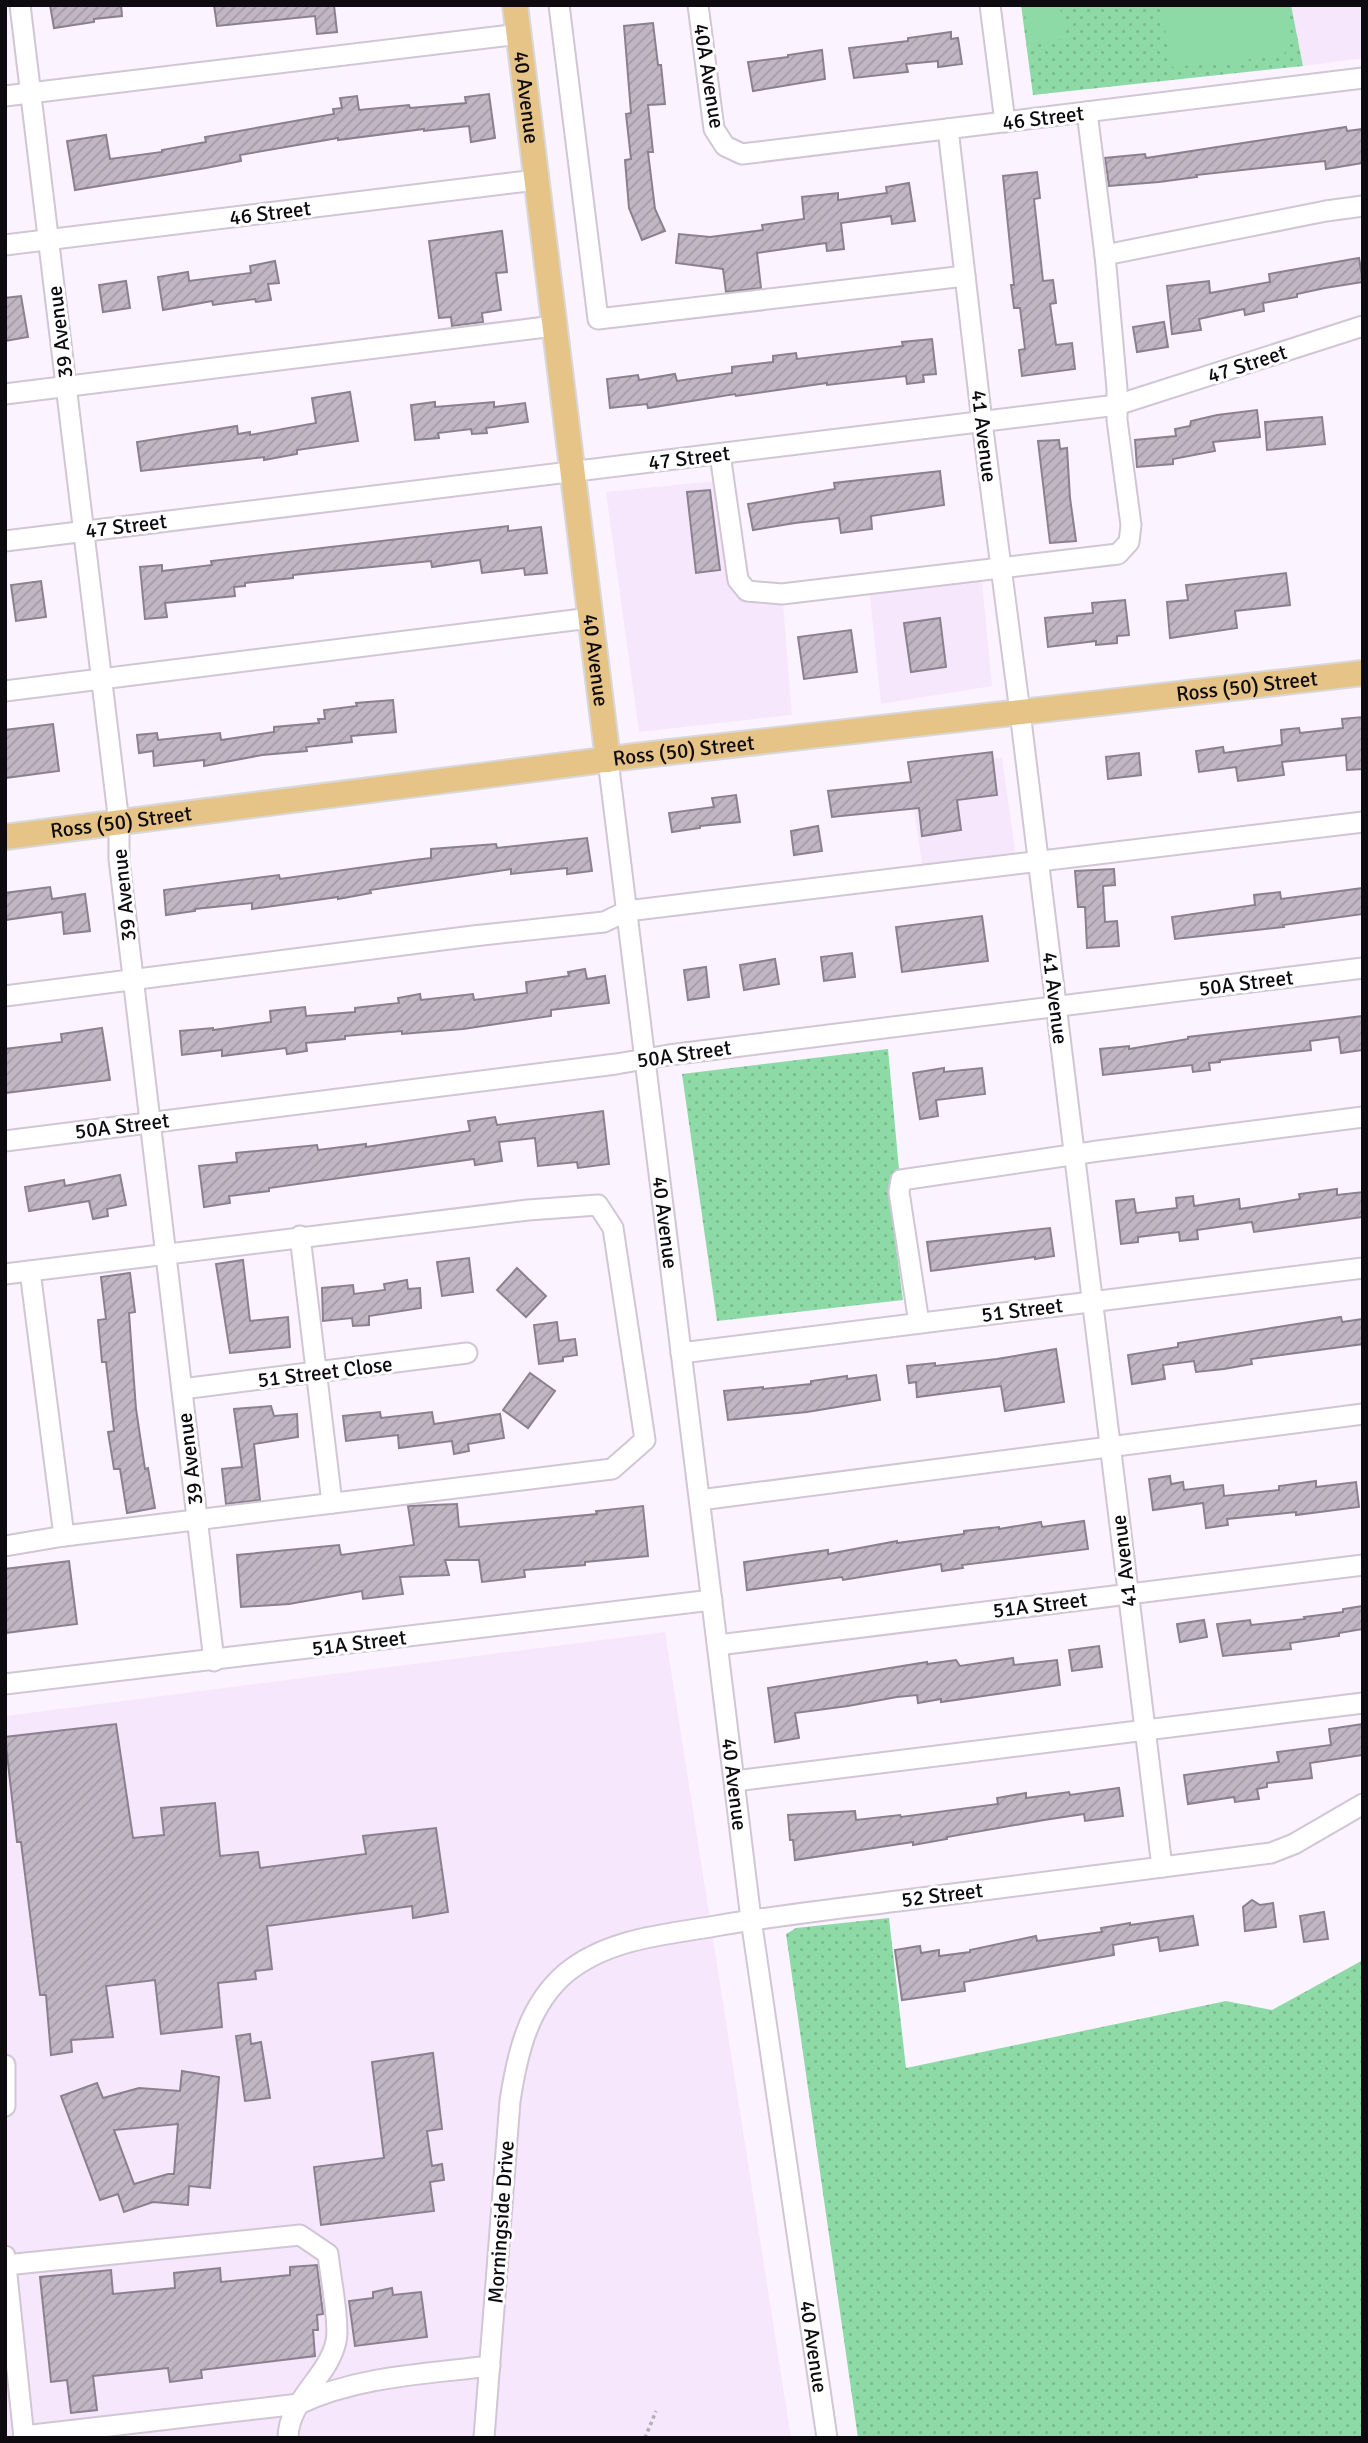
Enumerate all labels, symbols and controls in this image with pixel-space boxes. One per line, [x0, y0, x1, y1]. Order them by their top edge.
street label: 40A Avenue [688, 22, 730, 130]
street label: 40 Avenue [508, 50, 545, 145]
street label: 46 Street [1001, 100, 1085, 136]
street label: 46 Street [228, 195, 312, 231]
street label: 39 Avenue [41, 284, 79, 380]
street label: 47 Street [1204, 339, 1290, 389]
street label: 41 Avenue [965, 388, 1003, 484]
street label: 47 Street [647, 440, 731, 476]
street label: 47 Street [84, 508, 168, 544]
street label: 40 Avenue [577, 612, 614, 708]
street label: Ross (50) Street [1175, 665, 1319, 707]
street label: Ross (50) Street [611, 729, 756, 772]
street label: Ross (50) Street [49, 800, 193, 844]
street label: 39 Avenue [106, 847, 142, 943]
street label: 41 Avenue [1036, 950, 1074, 1046]
street label: 50A Street [1197, 964, 1295, 1002]
street label: 50A Street [635, 1035, 733, 1073]
street label: 50A Street [73, 1107, 171, 1145]
street label: 40 Avenue [646, 1175, 684, 1270]
street label: 51 Street [980, 1292, 1064, 1328]
street label: 51 Street Close [256, 1351, 394, 1393]
street label: 39 Avenue [171, 1411, 209, 1507]
street label: 41 Avenue [1105, 1513, 1143, 1609]
street label: 51A Street [991, 1586, 1089, 1624]
street label: 51A Street [310, 1624, 408, 1662]
street label: 40 Avenue [716, 1736, 753, 1832]
street label: 52 Street [900, 1877, 984, 1913]
street label: Morningside Drive [482, 2140, 520, 2304]
street label: 40 Avenue [794, 2299, 833, 2395]

